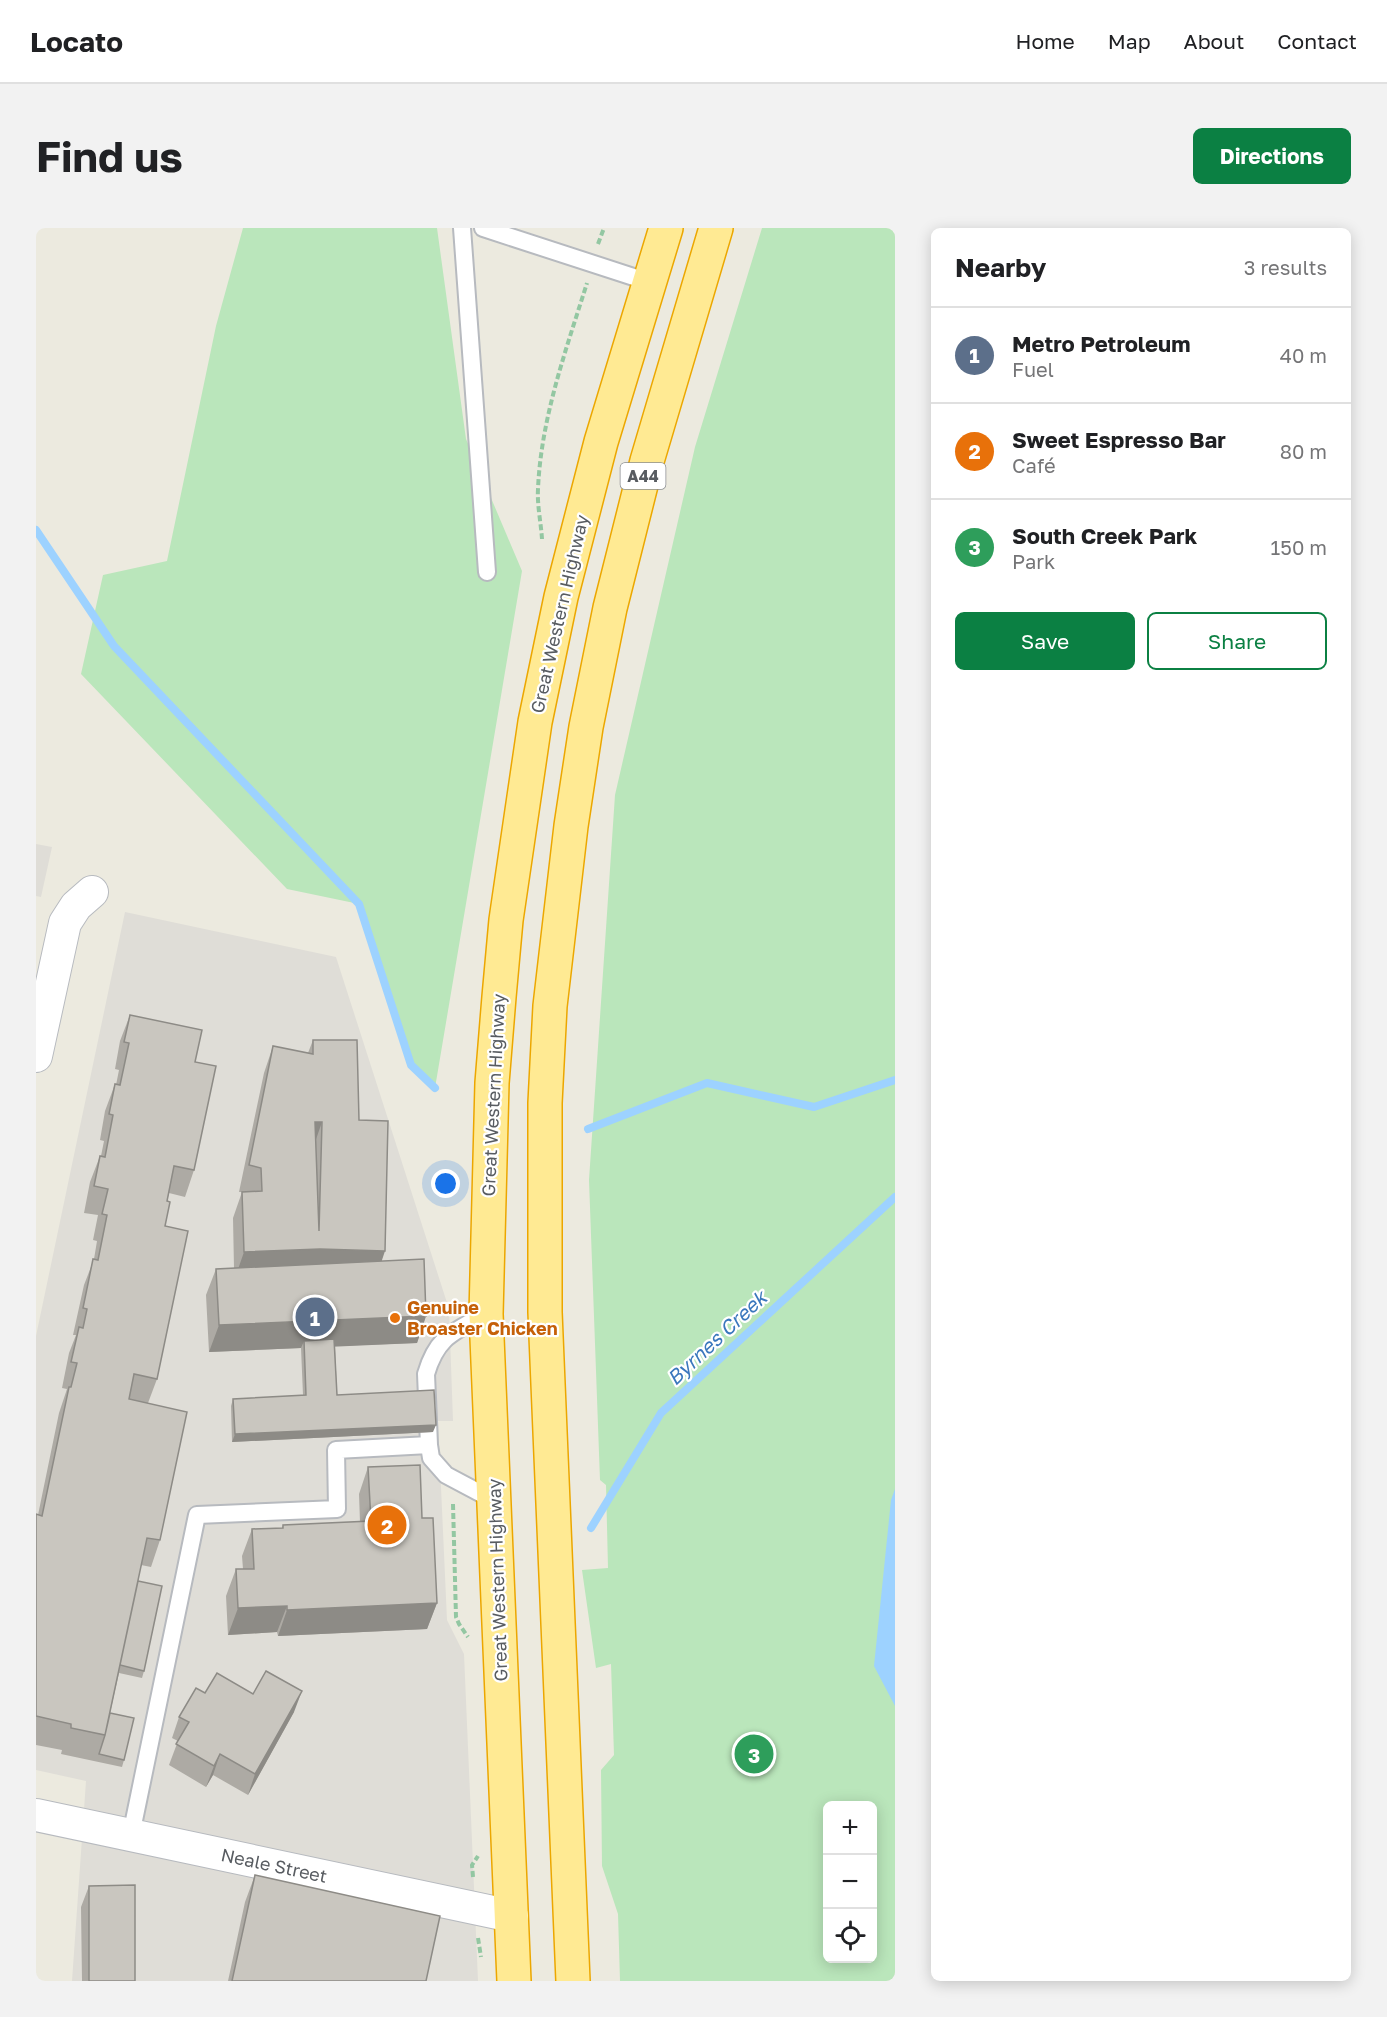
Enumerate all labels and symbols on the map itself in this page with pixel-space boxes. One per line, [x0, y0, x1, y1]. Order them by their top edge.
road number: A44 [620, 463, 666, 489]
street label: Great Western Highway [525, 512, 593, 715]
street label: Great Western Highway [477, 993, 509, 1197]
your location [431, 1169, 460, 1198]
water label: Byrnes Creek [662, 1283, 774, 1390]
pin: 1 [296, 1294, 334, 1340]
place label: Genuine Broaster Chicken [407, 1296, 558, 1339]
marker: Genuine Broaster Chicken [388, 1311, 402, 1325]
street label: Great Western Highway [482, 1478, 512, 1682]
pin: 2 [368, 1502, 406, 1548]
pin: 3 [734, 1732, 774, 1777]
street label: Neale Street [219, 1843, 329, 1887]

